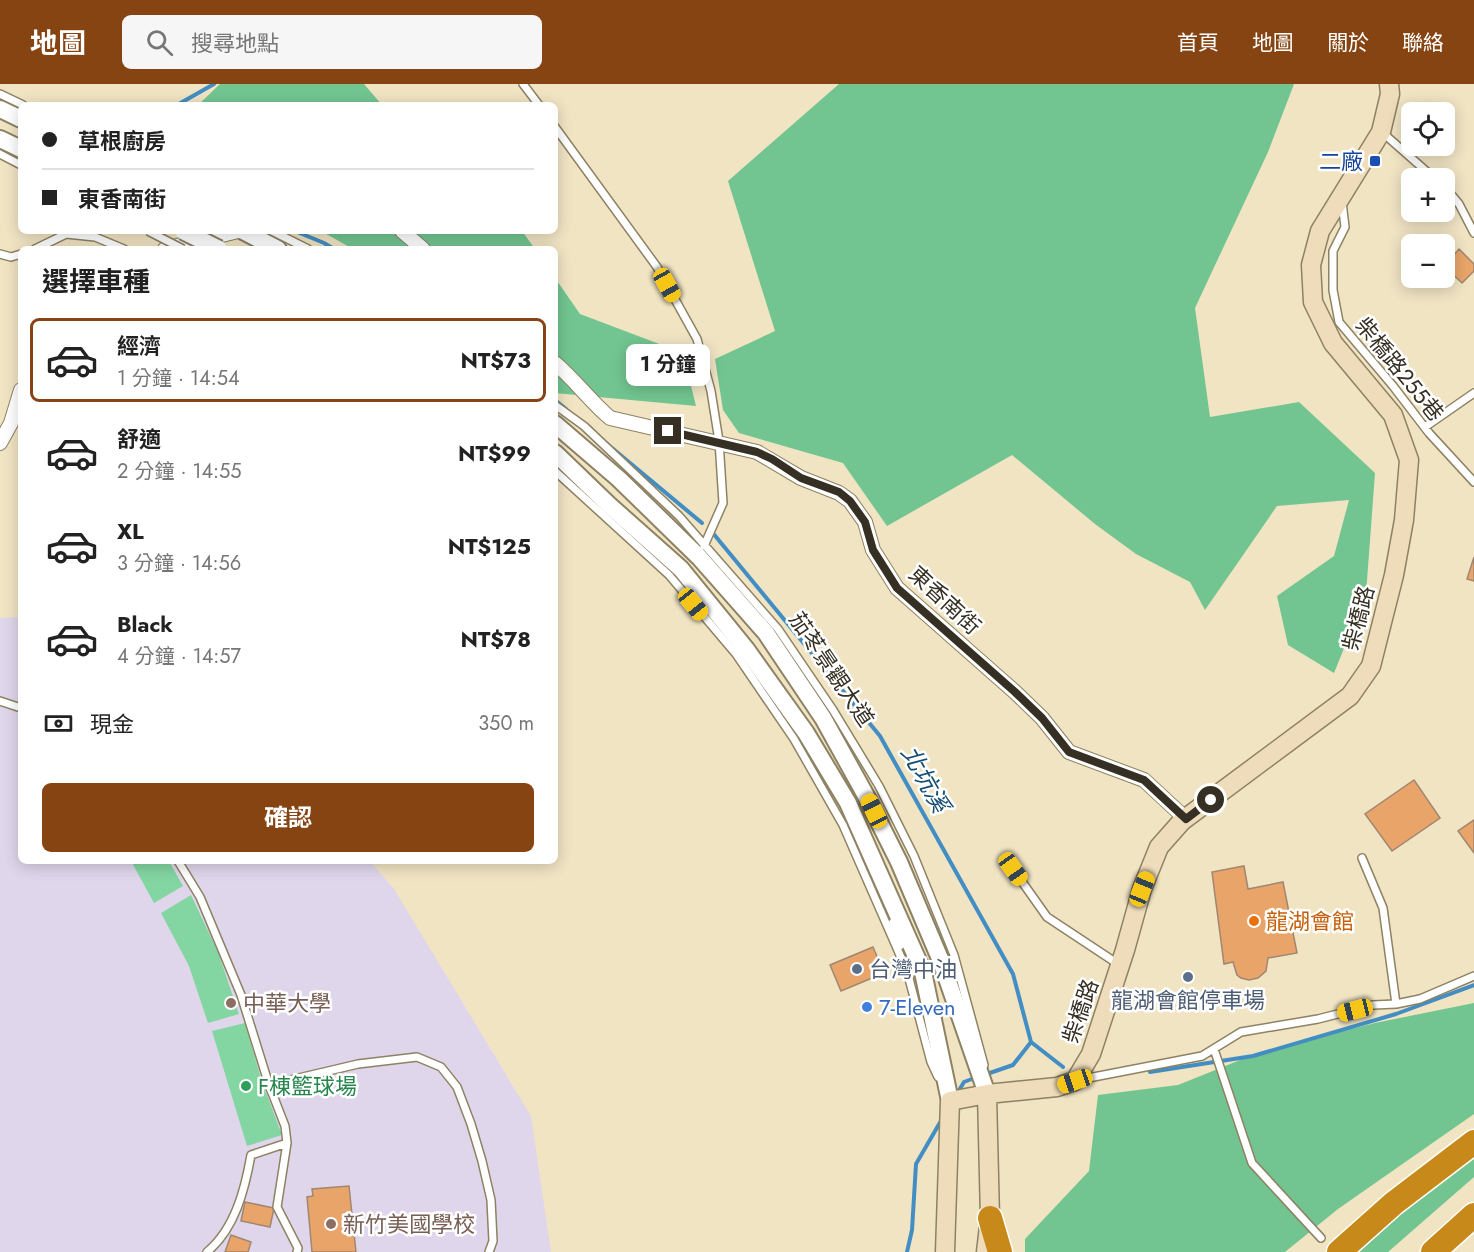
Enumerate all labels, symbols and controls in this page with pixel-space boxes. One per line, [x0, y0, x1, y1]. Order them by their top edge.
search box [122, 15, 542, 69]
text: 地圖 [30, 23, 86, 64]
icon: search [143, 26, 176, 59]
text: 搜尋地點 [191, 27, 279, 59]
text: 首頁 [1177, 28, 1219, 58]
text: 地圖 [1252, 28, 1294, 58]
text: 關於 [1327, 28, 1369, 58]
text: 聯絡 [1402, 28, 1444, 58]
map controls [1401, 102, 1455, 288]
button: locate [1401, 102, 1455, 156]
text: 草根廚房 [78, 125, 166, 157]
place label: 二廠 [1319, 145, 1363, 177]
marker: 二廠 [1368, 154, 1382, 168]
button: + [1401, 168, 1455, 222]
text: 東香南街 [78, 183, 166, 215]
button: − [1401, 234, 1455, 288]
text: 選擇車種 [42, 262, 150, 301]
car [650, 265, 684, 305]
street label: 柴橋路255巷 [1348, 310, 1452, 428]
text: 經濟 [117, 330, 161, 362]
icon: car [45, 333, 99, 387]
text: NT$73 [461, 344, 531, 376]
callout: 1 分鐘 [626, 344, 710, 386]
text: 1 分鐘 [640, 350, 696, 379]
text: 1 分鐘 · 14:54 [117, 364, 240, 393]
route end [654, 417, 681, 444]
text: 舒適 [117, 423, 161, 455]
icon: car [45, 426, 99, 480]
text: NT$99 [458, 437, 531, 469]
text: 2 分鐘 · 14:55 [117, 457, 242, 486]
text: XL [117, 515, 144, 547]
icon: car [45, 519, 99, 573]
text: NT$125 [448, 530, 531, 562]
text: 3 分鐘 · 14:56 [117, 549, 241, 578]
street label: 東香南街 [902, 558, 988, 642]
street label: 柴橋路 [1334, 582, 1382, 654]
car [675, 584, 711, 624]
street label: 茄苳景觀大道 [782, 605, 882, 733]
text: Black [117, 608, 173, 640]
icon: car [45, 612, 99, 666]
text: NT$78 [460, 623, 531, 655]
text: 4 分鐘 · 14:57 [117, 642, 241, 671]
icon: cash [42, 707, 75, 740]
text: 現金 [90, 708, 134, 740]
text: 350 m [478, 709, 534, 738]
water label: 北坑溪 [893, 739, 960, 821]
button: 確認 [42, 783, 534, 852]
route start [1197, 786, 1224, 813]
car [858, 791, 890, 831]
car [995, 849, 1031, 889]
car [1127, 869, 1157, 909]
place label: 龍湖會館 [1266, 905, 1354, 937]
marker: 龍湖會館 [1247, 914, 1261, 928]
place label: 台灣中油 [869, 953, 957, 985]
marker: 台灣中油 [850, 962, 864, 976]
marker: 龍湖會館停車場 [1181, 970, 1195, 984]
street label: 柴橋路 [1054, 975, 1106, 1047]
place label: 龍湖會館停車場 [1111, 984, 1265, 1016]
place label: 中華大學 [243, 987, 331, 1019]
place label: 7-Eleven [879, 991, 956, 1023]
marker: 中華大學 [224, 996, 238, 1010]
car [1335, 997, 1375, 1023]
marker: 7-Eleven [860, 1000, 874, 1014]
car [1055, 1067, 1095, 1095]
place label: F棟籃球場 [258, 1070, 357, 1102]
marker: F棟籃球場 [239, 1079, 253, 1093]
place label: 新竹美國學校 [343, 1208, 475, 1240]
marker: 新竹美國學校 [324, 1217, 338, 1231]

